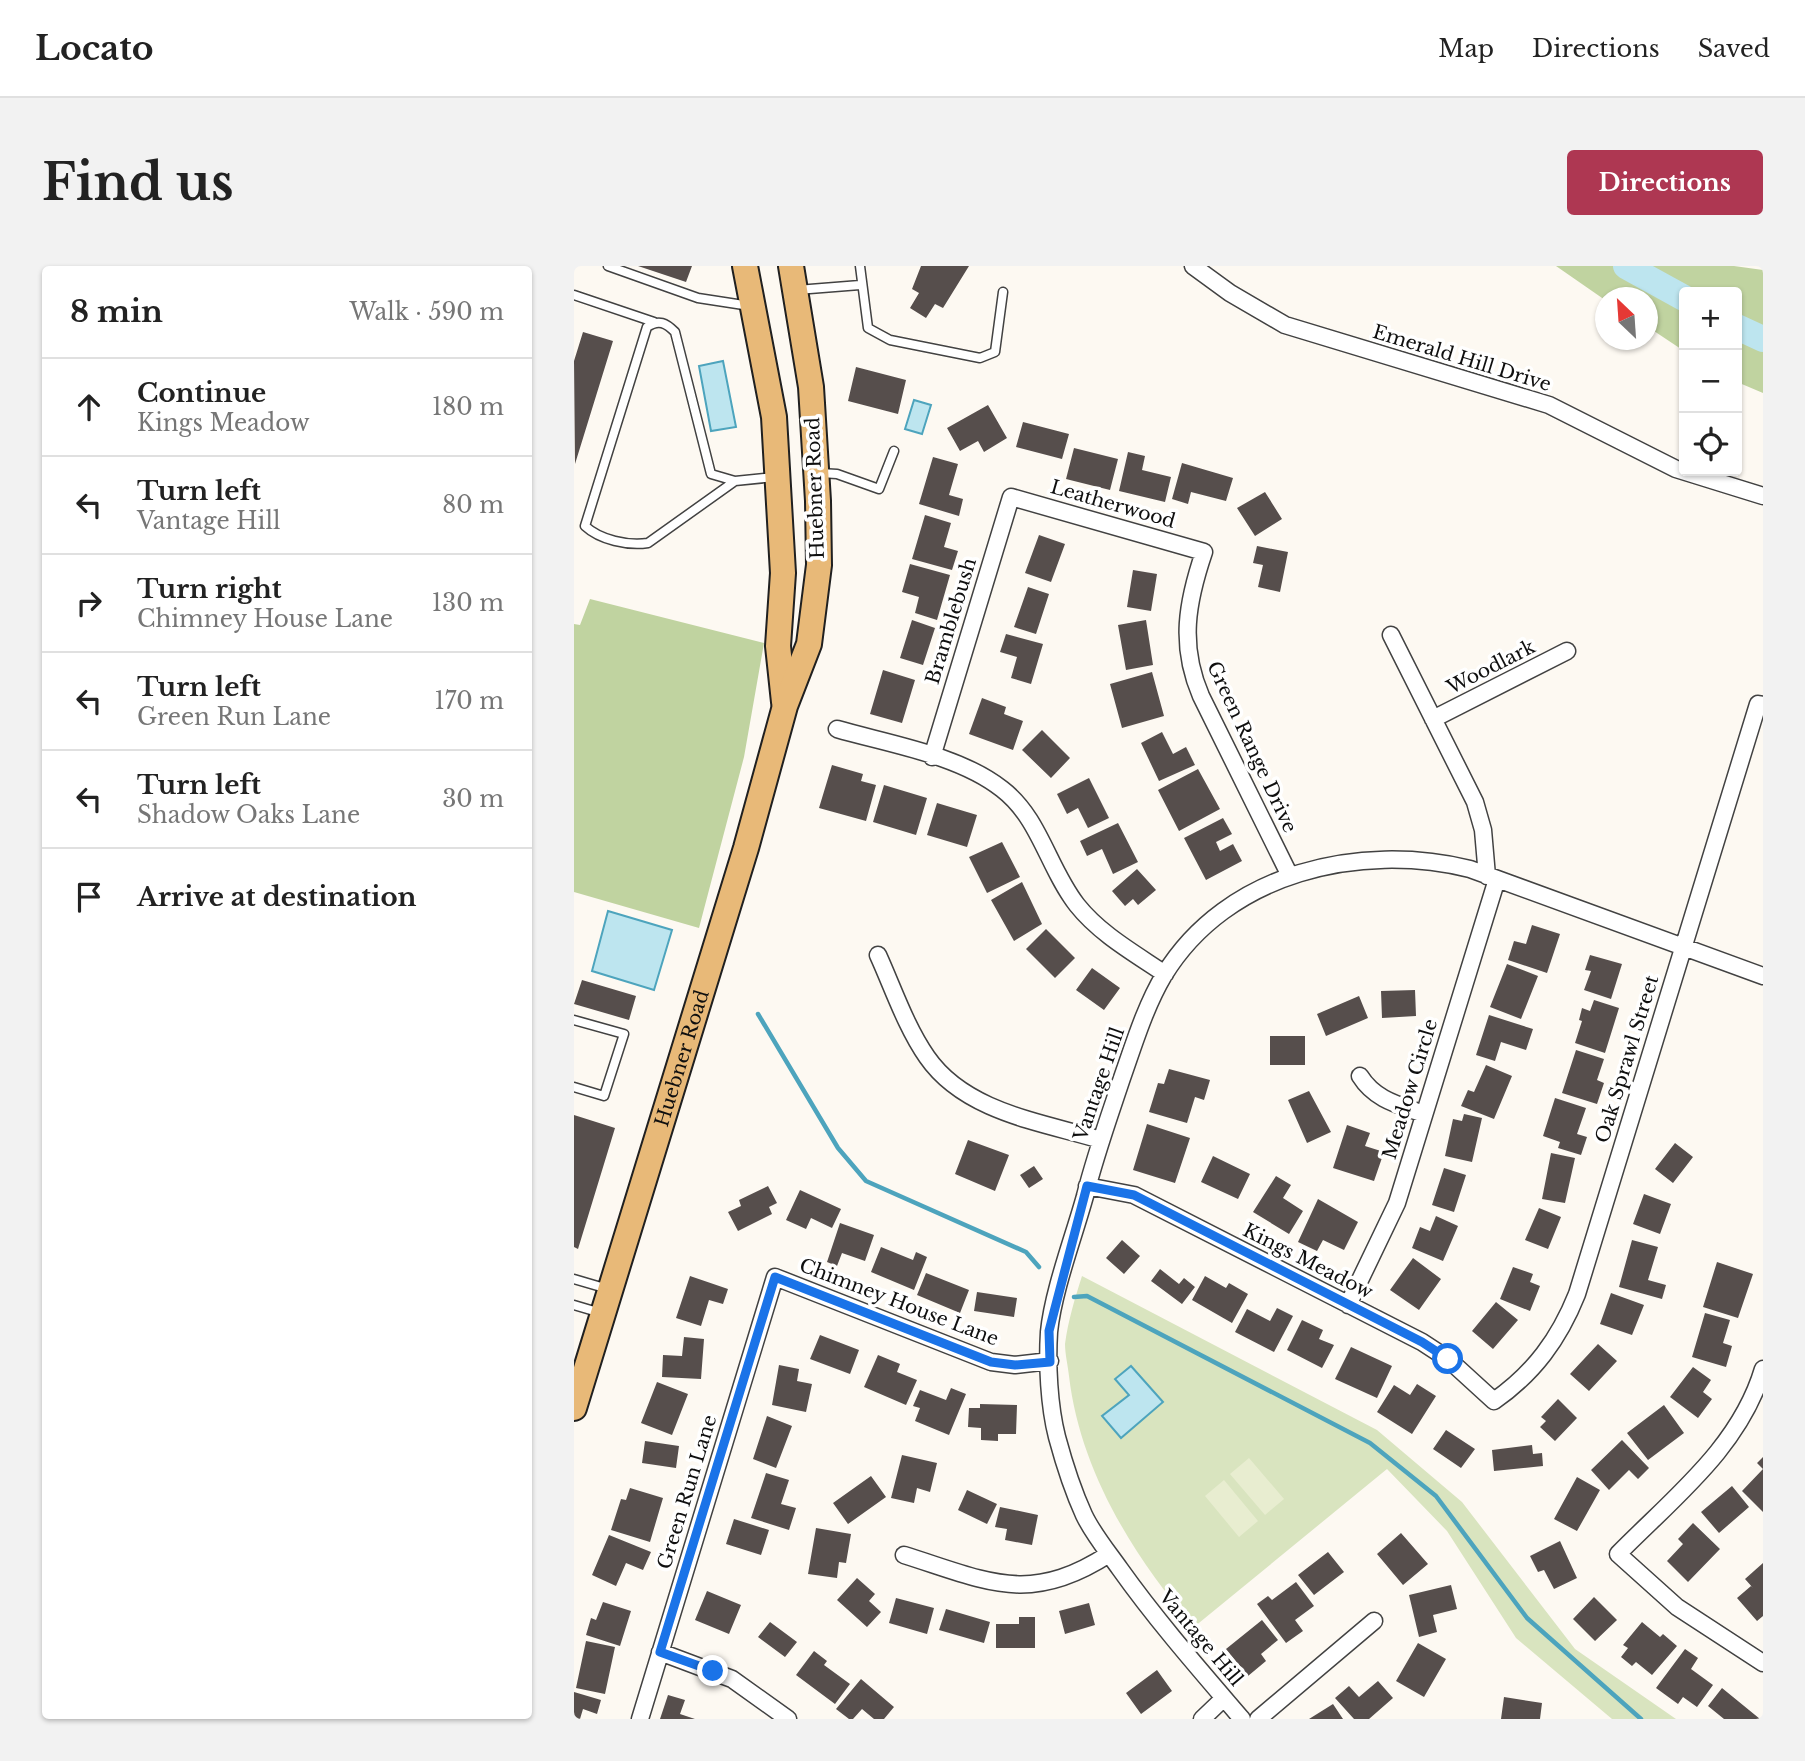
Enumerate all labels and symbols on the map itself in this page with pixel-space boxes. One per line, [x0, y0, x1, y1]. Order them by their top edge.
north arrow [1595, 287, 1658, 350]
street label: Emerald Hill Drive [1370, 320, 1554, 396]
street label: Huebner Road [801, 417, 829, 559]
street label: Leatherwood [1048, 475, 1178, 533]
street label: Bramblebush [921, 555, 981, 687]
street label: Woodlark [1442, 635, 1539, 699]
street label: Green Range Drive [1202, 658, 1302, 836]
street label: Oak Sprawl Street [1591, 971, 1664, 1146]
street label: Huebner Road [650, 987, 713, 1129]
street label: Meadow Circle [1378, 1016, 1442, 1162]
street label: Vantage Hill [1069, 1024, 1129, 1145]
street label: Kings Meadow [1239, 1218, 1377, 1304]
street label: Chimney House Lane [796, 1253, 1002, 1351]
route start [1432, 1343, 1463, 1374]
street label: Green Run Lane [653, 1412, 721, 1572]
street label: Vantage Hill [1153, 1584, 1248, 1691]
route end [697, 1655, 728, 1686]

